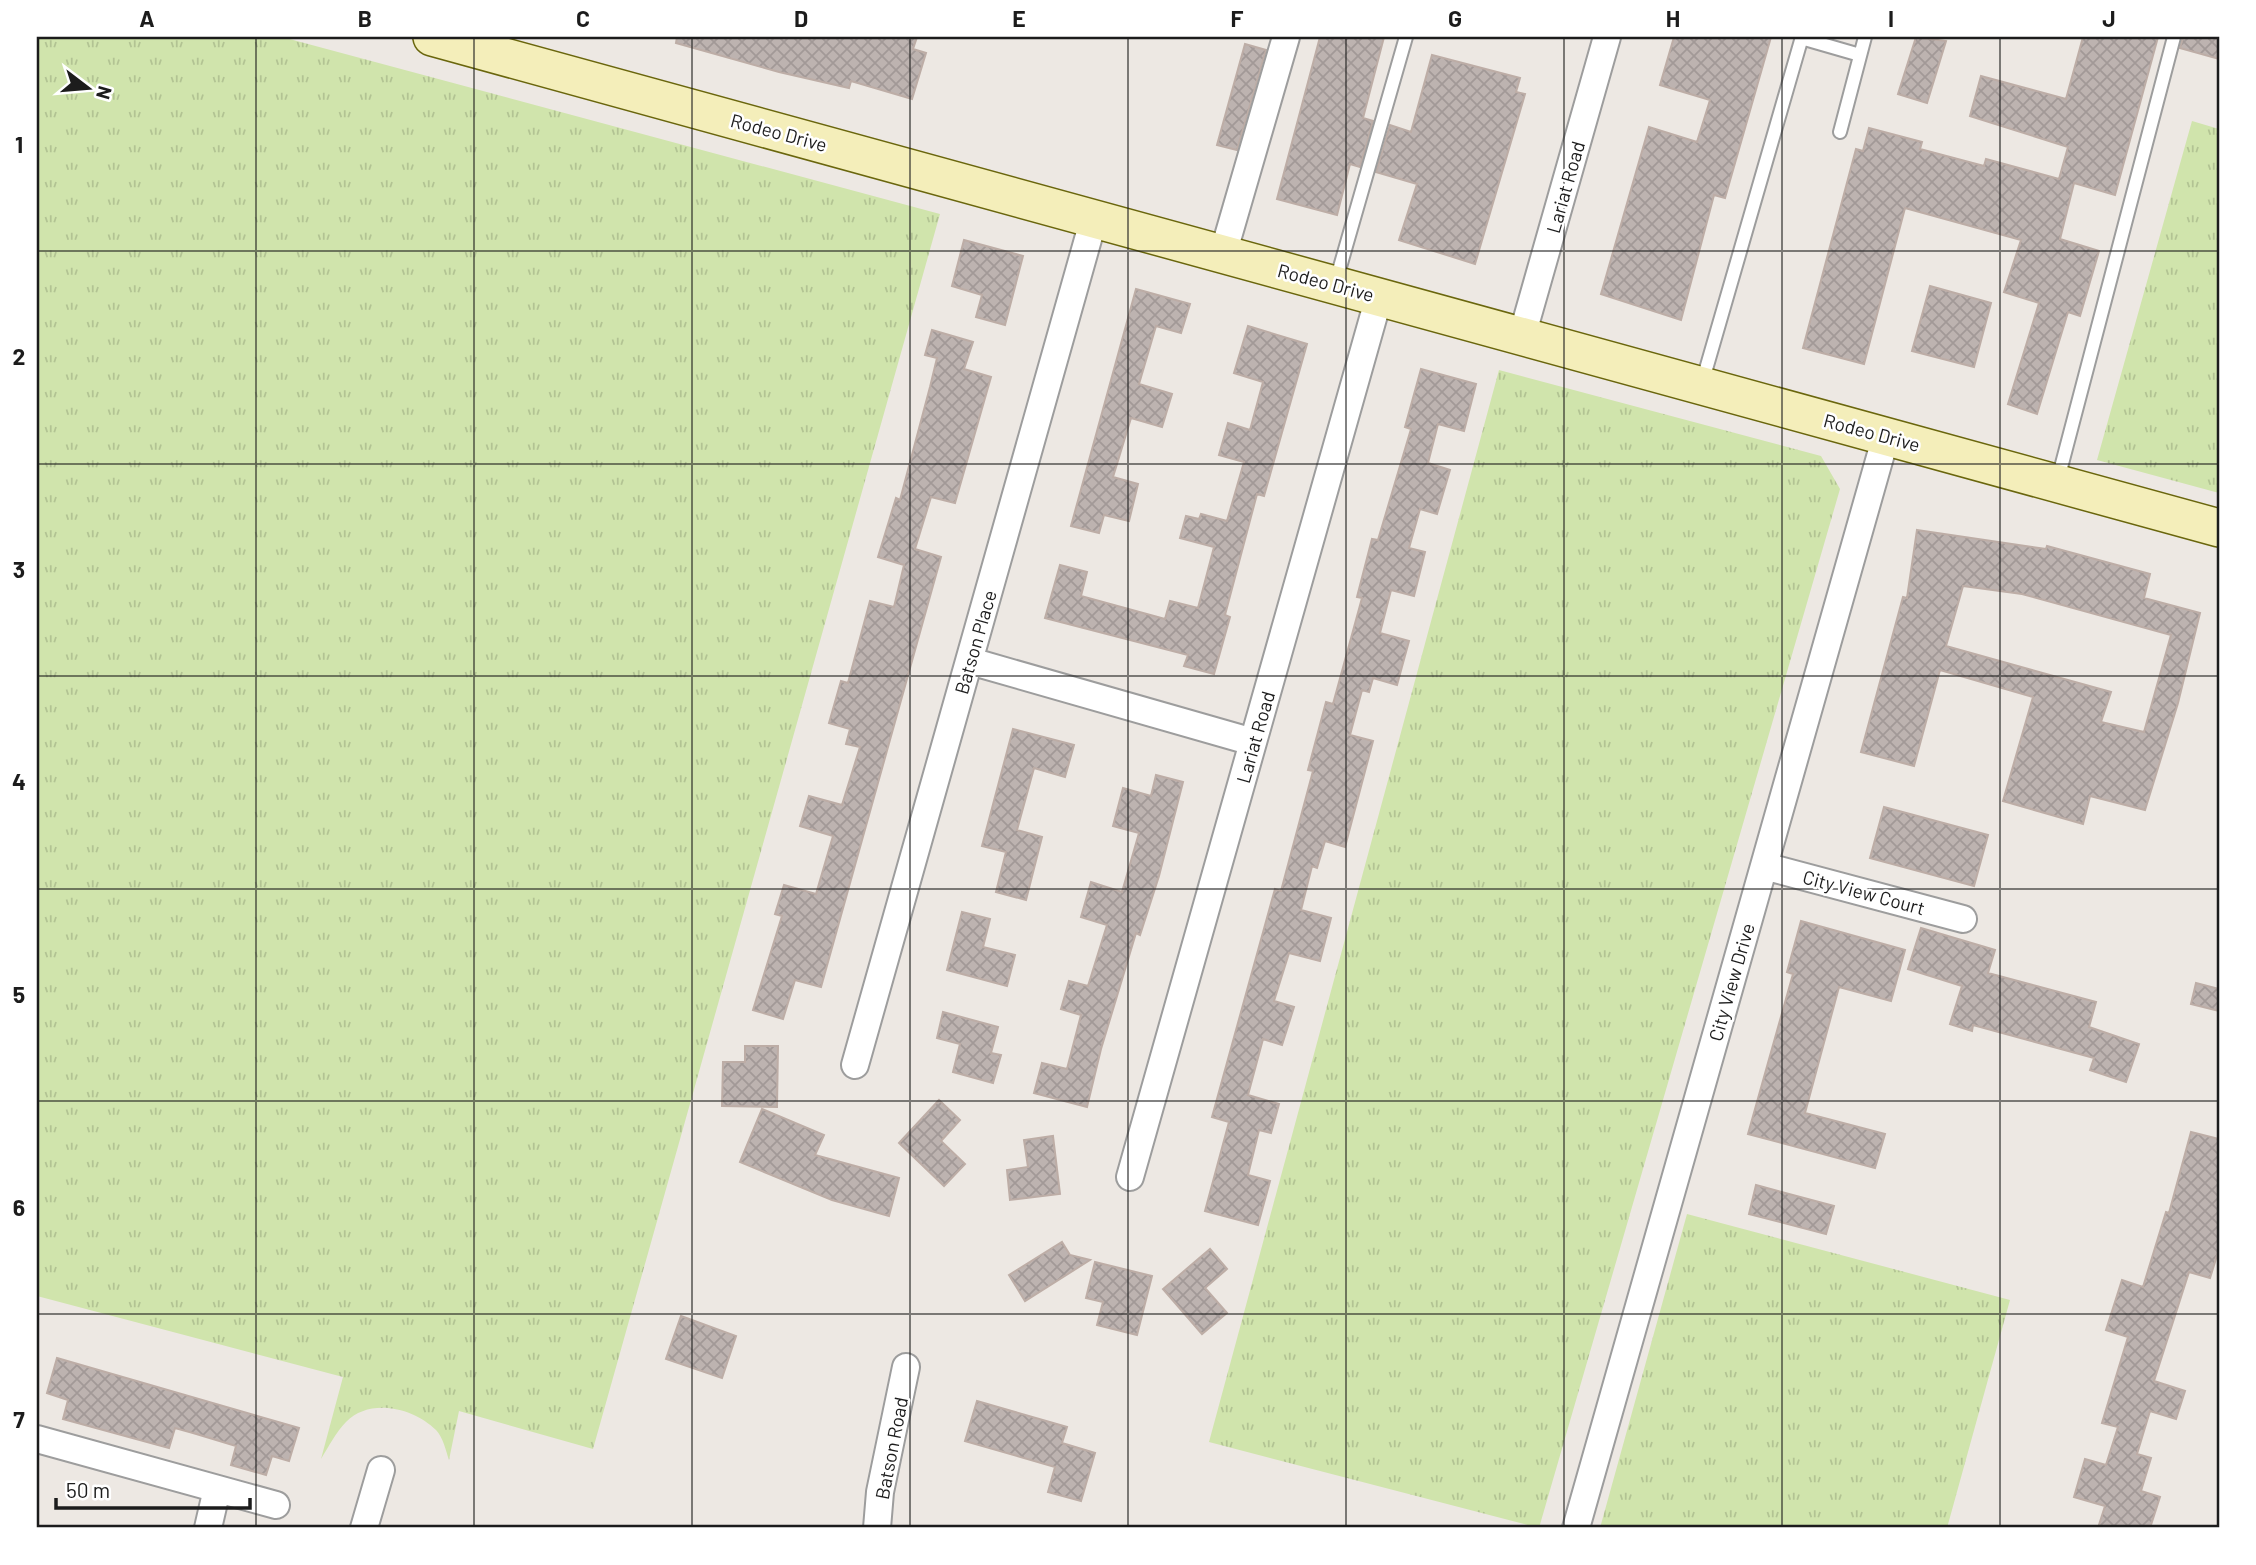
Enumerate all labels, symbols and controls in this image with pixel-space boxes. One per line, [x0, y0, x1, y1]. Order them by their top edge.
text: A [139, 4, 155, 32]
text: B [358, 4, 372, 32]
text: C [576, 4, 590, 32]
text: D [794, 4, 808, 32]
text: E [1012, 4, 1026, 32]
text: F [1231, 4, 1244, 32]
text: G [1448, 4, 1462, 32]
text: H [1666, 4, 1680, 32]
text: I [1888, 4, 1894, 32]
text: J [2102, 4, 2116, 32]
north arrow [52, 52, 122, 122]
text: N [92, 84, 118, 102]
street label: Rodeo Drive [728, 108, 830, 156]
text: 1 [15, 130, 23, 158]
street label: Lariat Road [1541, 138, 1589, 236]
street label: Rodeo Drive [1275, 258, 1377, 306]
text: 2 [13, 342, 25, 370]
street label: Rodeo Drive [1821, 408, 1923, 456]
text: 3 [13, 555, 25, 583]
street label: Batson Place [949, 587, 1001, 697]
street label: Lariat Road [1231, 688, 1279, 786]
text: 4 [12, 767, 26, 795]
street label: City View Court [1800, 865, 1928, 919]
street label: City View Drive [1703, 920, 1759, 1044]
text: 5 [13, 980, 25, 1008]
text: 6 [13, 1193, 25, 1221]
street label: Batson Road [870, 1395, 912, 1501]
text: 7 [13, 1405, 25, 1433]
scale bar [56, 1467, 250, 1511]
text: 50 m [66, 1477, 110, 1502]

